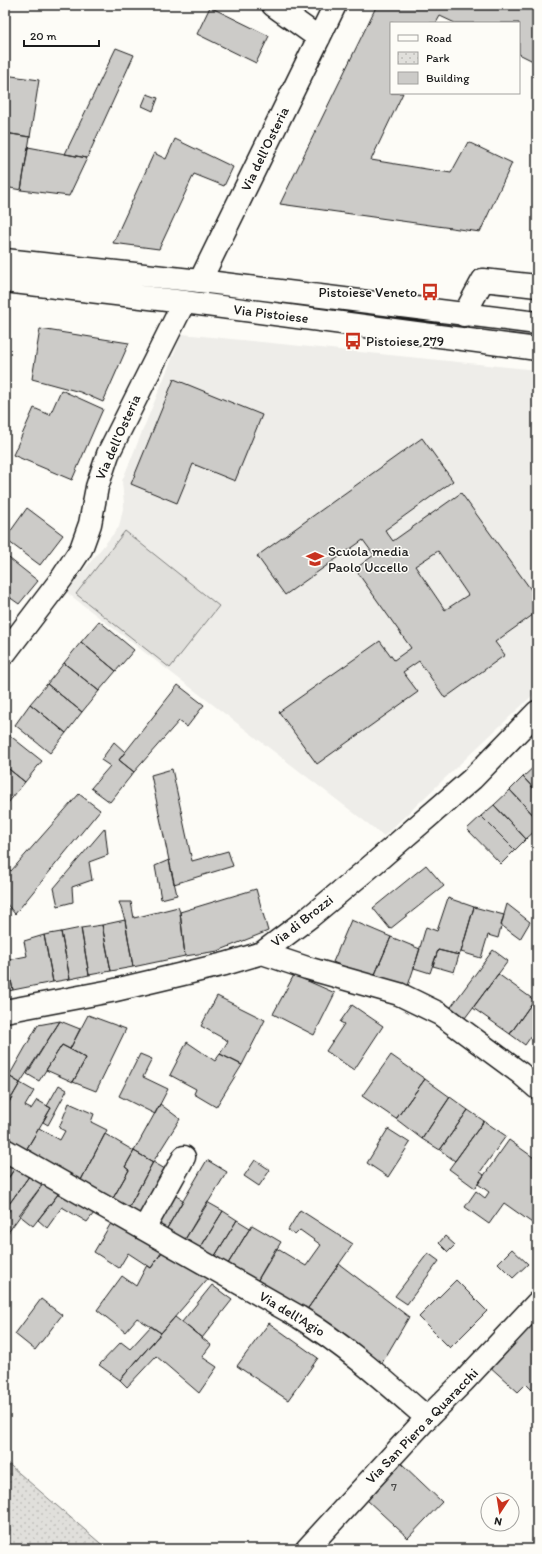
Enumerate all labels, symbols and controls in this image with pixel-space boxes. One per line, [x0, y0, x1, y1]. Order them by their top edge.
scale bar [24, 22, 99, 48]
legend [390, 22, 520, 94]
text: 20 m [30, 29, 57, 43]
text: Road [426, 31, 452, 45]
text: Park [426, 51, 450, 65]
text: Building [426, 71, 470, 85]
street label: Via dell'Osteria [237, 103, 293, 194]
bus stop icon: Pistoiese Veneto [420, 282, 440, 302]
place label: Pistoiese Veneto [319, 284, 417, 301]
street label: Via Pistoiese [233, 301, 310, 327]
bus stop icon: Pistoiese 279 [343, 331, 363, 351]
place label: Pistoiese 279 [366, 333, 444, 350]
street label: Via dell'Osteria [92, 391, 145, 482]
place label: Scuola media Paolo Uccello [328, 543, 409, 576]
school or university icon: Scuola media Paolo Uccello [305, 549, 325, 569]
street label: Via di Brozzi [267, 891, 337, 951]
street label: Via dell'Agio [256, 1288, 328, 1340]
street label: Via San Piero a Quaracchi [362, 1365, 482, 1487]
house number: 7 [391, 1480, 397, 1494]
north arrow [480, 1492, 520, 1532]
text: N [493, 1514, 503, 1528]

